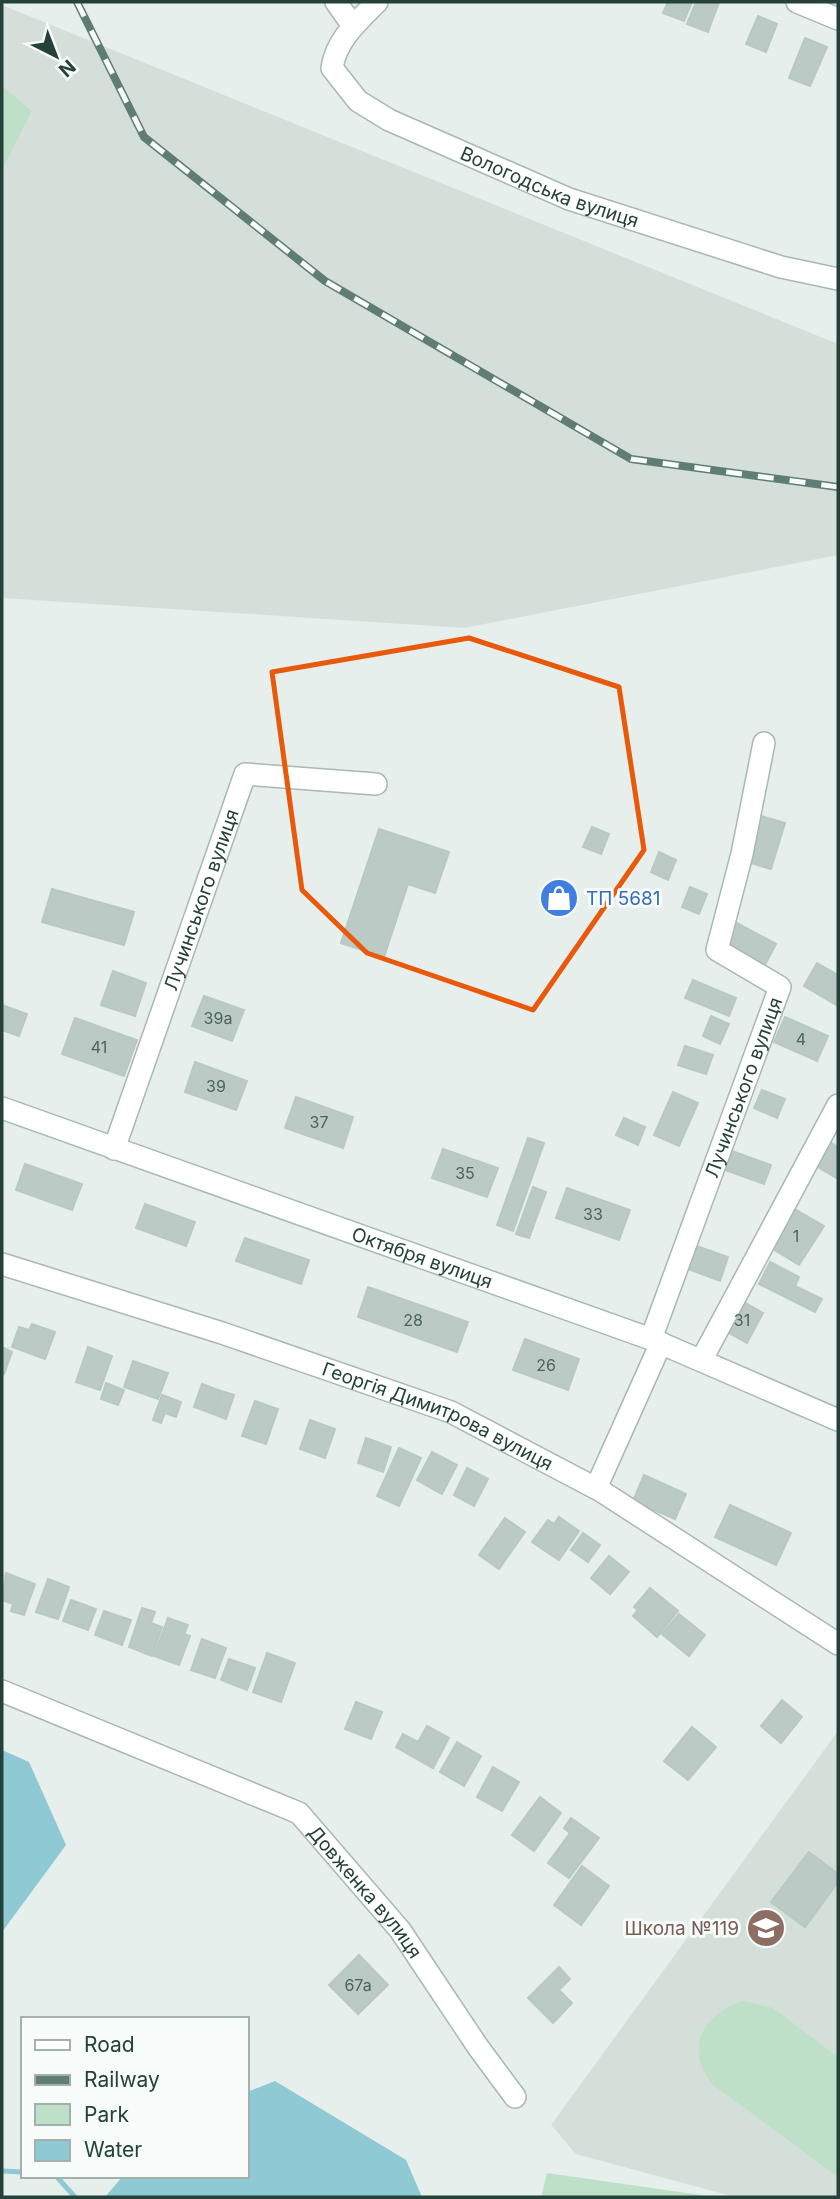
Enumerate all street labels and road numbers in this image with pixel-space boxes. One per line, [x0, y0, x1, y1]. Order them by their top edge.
street label: Вологодська вулиця [457, 141, 642, 232]
street label: Лучинського вулиця [159, 806, 243, 993]
street label: Лучинського вулиця [700, 994, 787, 1181]
street label: Октября вулиця [349, 1222, 496, 1293]
street label: Георгія Димитрова вулиця [319, 1357, 557, 1475]
street label: Довженка вулиця [303, 1821, 427, 1962]

